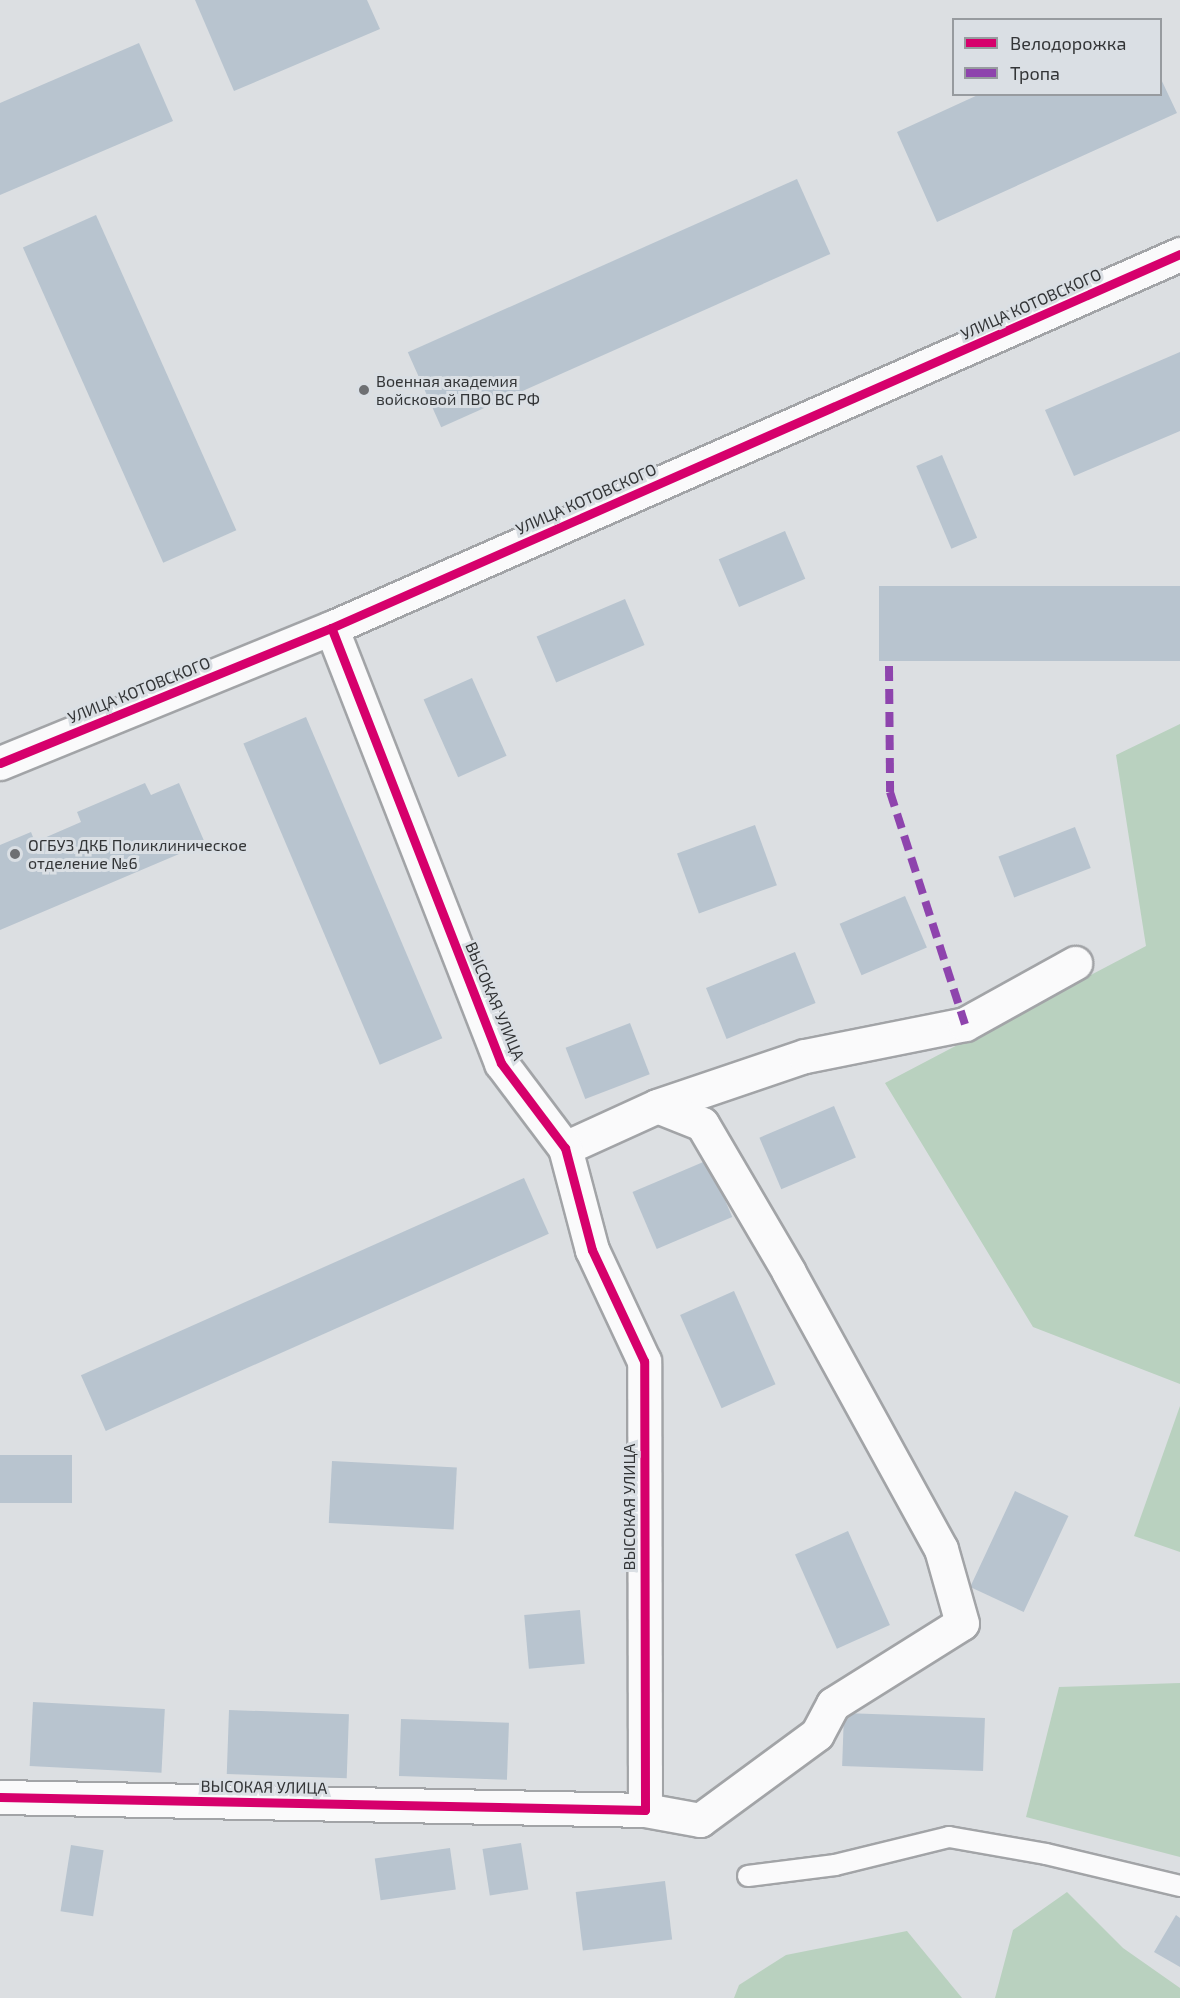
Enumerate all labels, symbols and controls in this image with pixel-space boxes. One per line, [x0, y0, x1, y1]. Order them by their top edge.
legend [952, 18, 1162, 96]
text: Велодорожка [1010, 32, 1126, 54]
text: Тропа [1010, 62, 1060, 84]
street label: УЛИЦА КОТОВСКОГО [958, 264, 1104, 344]
place label: Военная академия войсковой ПВО ВС РФ [376, 371, 540, 409]
marker: Военная академия войсковой ПВО ВС РФ [357, 383, 371, 397]
street label: УЛИЦА КОТОВСКОГО [513, 459, 659, 539]
street label: УЛИЦА КОТОВСКОГО [65, 653, 213, 727]
place label: ОГБУЗ ДКБ Поликлиническое отделение №6 [28, 835, 247, 873]
marker: ОГБУЗ ДКБ Поликлиническое отделение №6 [6, 845, 24, 863]
street label: ВЫСОКАЯ УЛИЦА [461, 939, 529, 1063]
street label: ВЫСОКАЯ УЛИЦА [619, 1444, 639, 1570]
street label: ВЫСОКАЯ УЛИЦА [200, 1776, 328, 1798]

